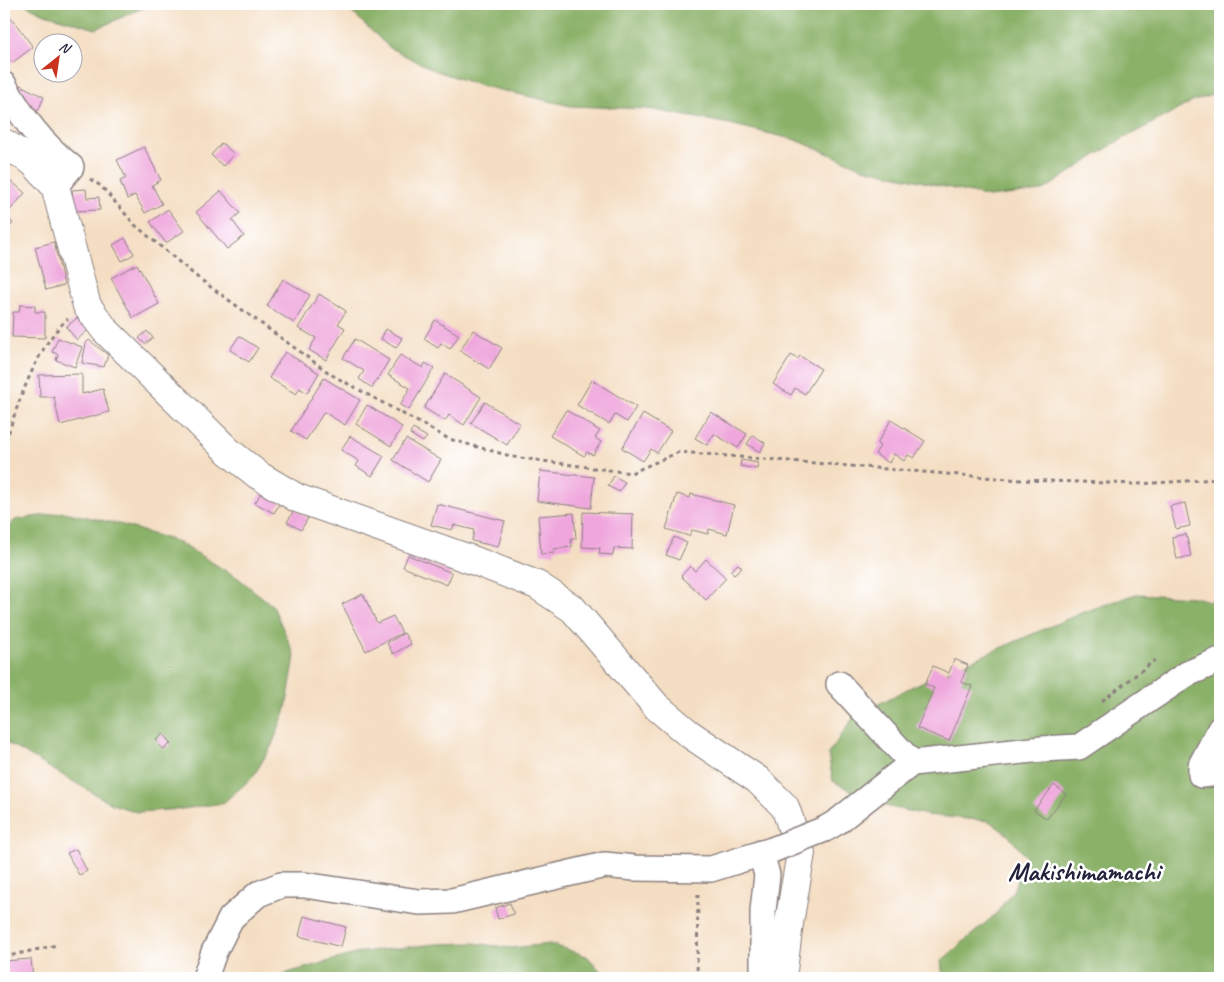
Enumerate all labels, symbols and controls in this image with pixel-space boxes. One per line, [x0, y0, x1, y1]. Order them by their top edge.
north arrow [32, 32, 82, 82]
text: N [56, 38, 74, 58]
district label: Makishimamachi [1008, 855, 1164, 888]

